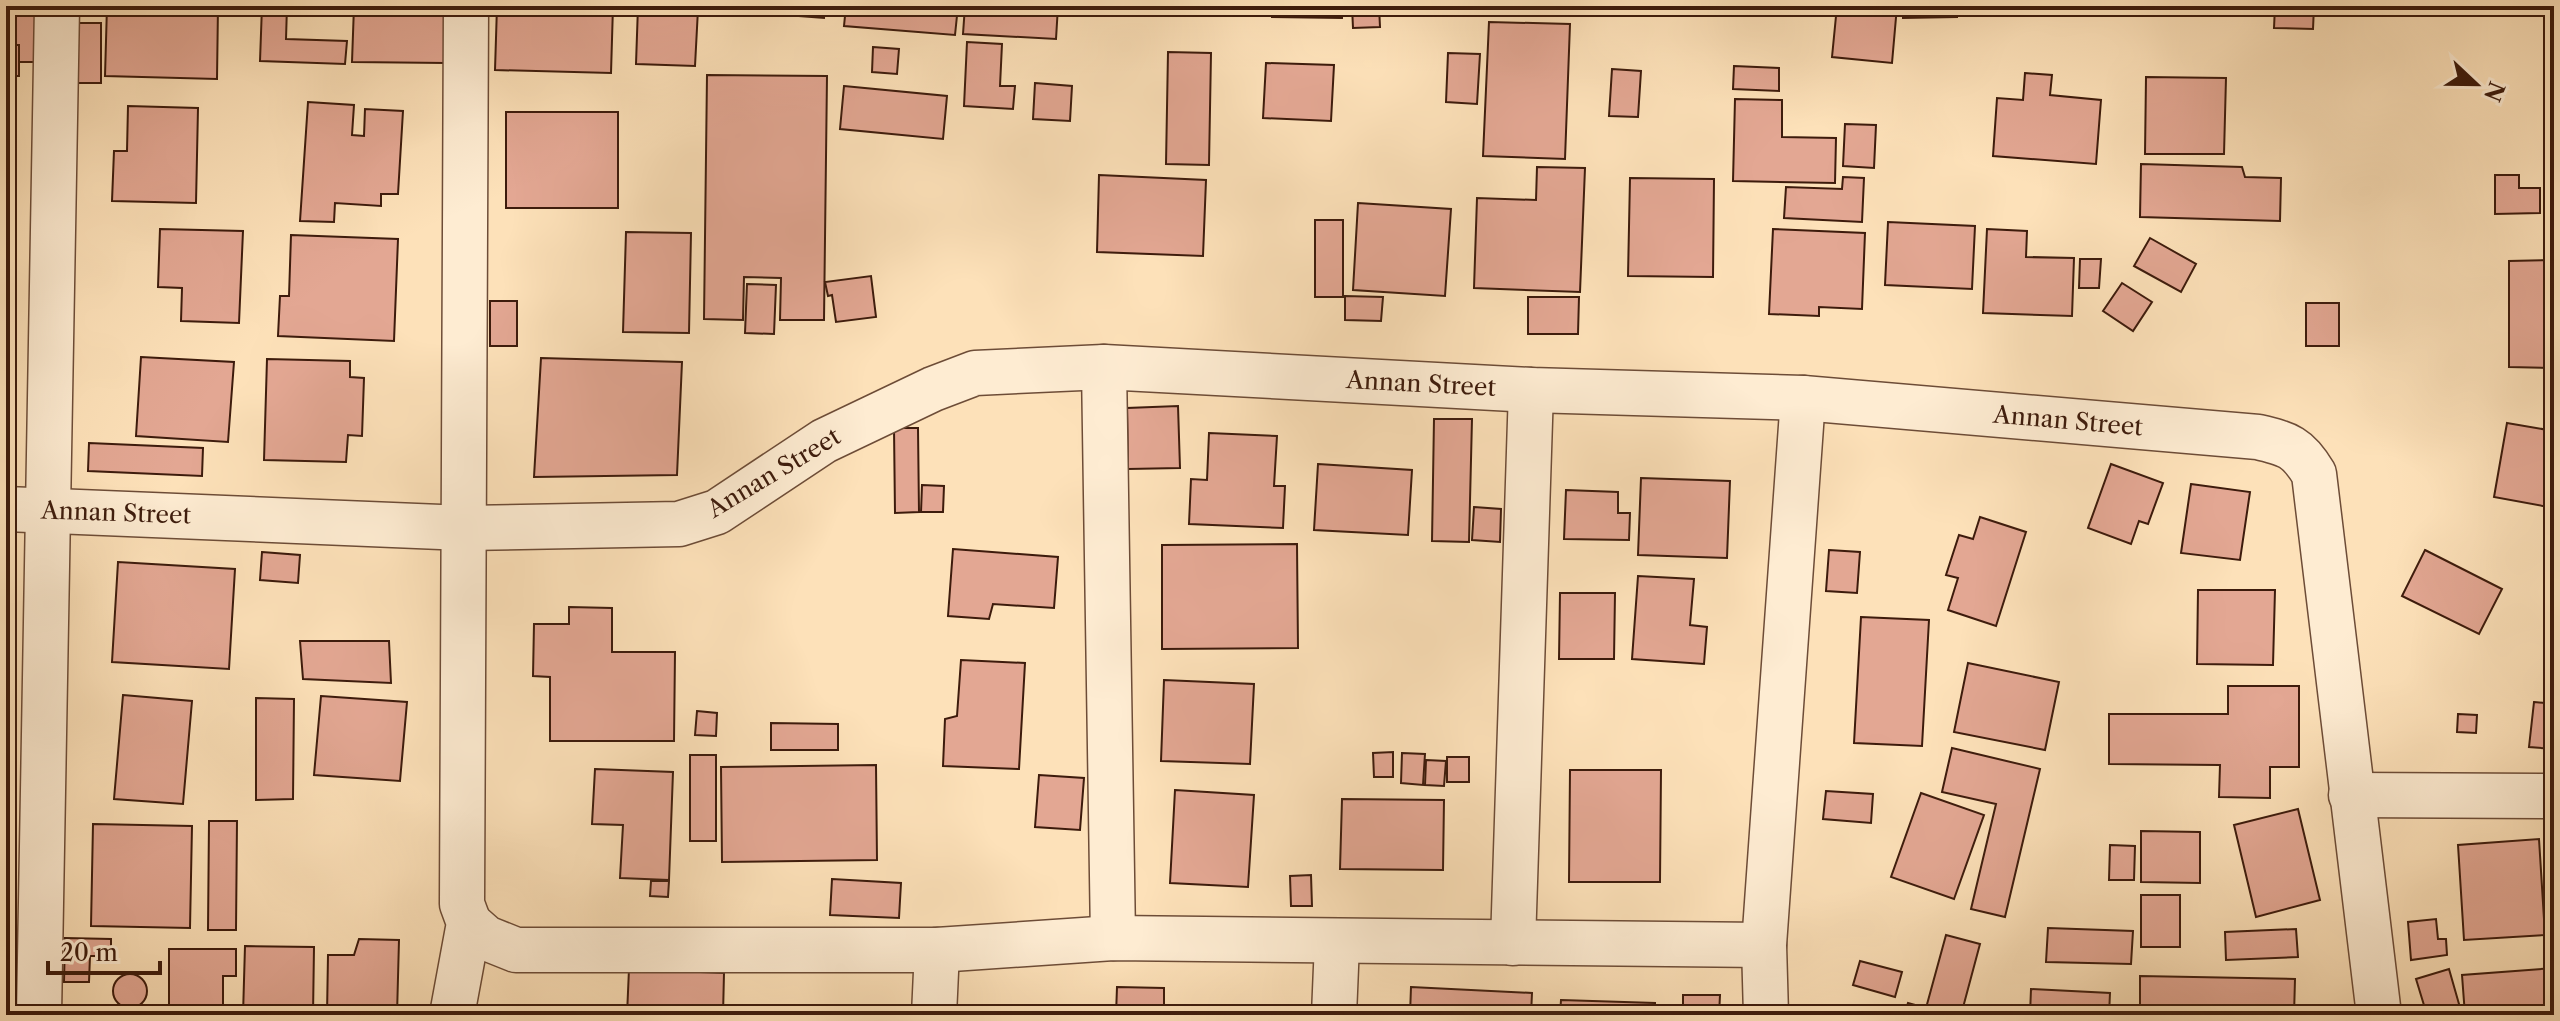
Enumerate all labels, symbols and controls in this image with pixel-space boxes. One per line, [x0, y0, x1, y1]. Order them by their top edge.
north arrow [2436, 44, 2516, 124]
text: N [2478, 77, 2510, 105]
street label: Annan Street [1344, 365, 1497, 402]
street label: Annan Street [1991, 399, 2144, 442]
street label: Annan Street [701, 421, 846, 524]
street label: Annan Street [40, 495, 192, 530]
scale bar [48, 925, 160, 975]
text: 20 m [60, 938, 118, 967]

